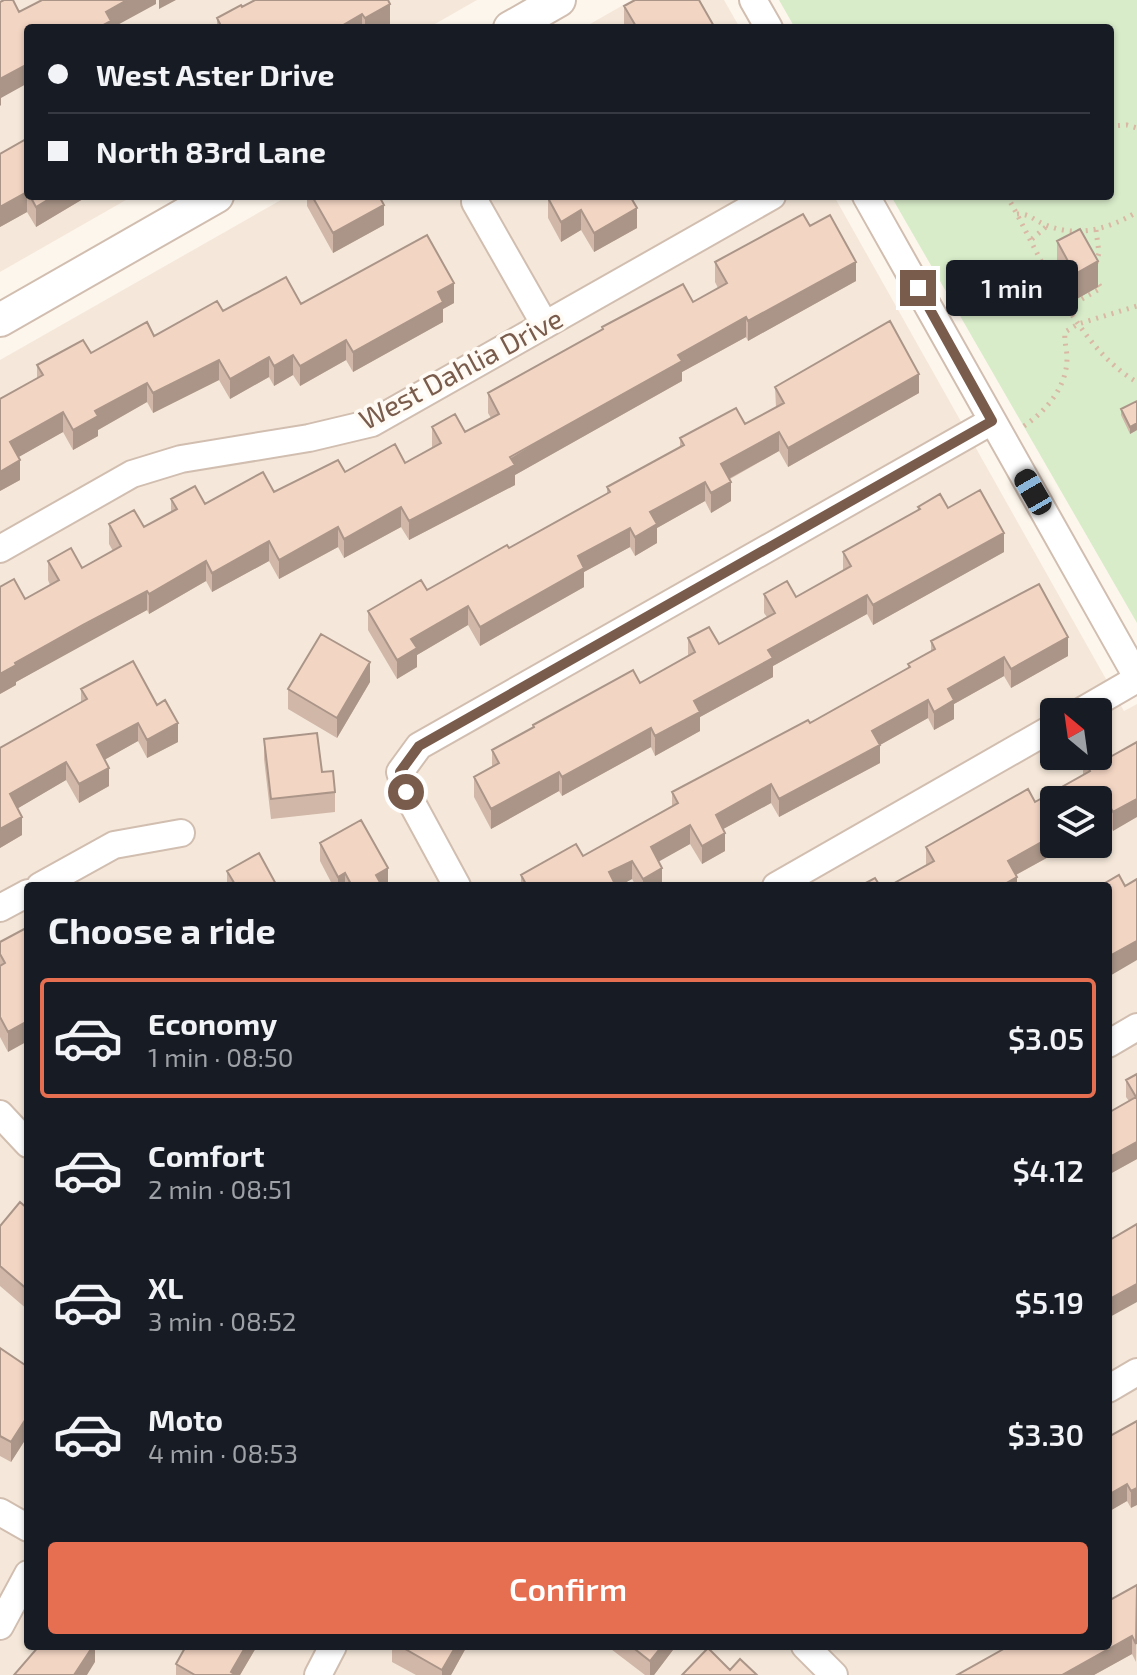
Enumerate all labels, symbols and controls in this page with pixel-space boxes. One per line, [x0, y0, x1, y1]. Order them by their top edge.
text: West Aster Drive [96, 56, 334, 92]
text: North 83rd Lane [96, 133, 326, 169]
callout: 1 min [946, 260, 1078, 316]
route end [900, 270, 936, 306]
text: 1 min [981, 272, 1043, 303]
street label: West Dahlia Drive [353, 300, 568, 436]
car [1011, 465, 1055, 519]
north arrow [1040, 698, 1112, 770]
map controls [1040, 698, 1112, 858]
route start [388, 774, 424, 810]
button: layers [1040, 786, 1112, 858]
text: Choose a ride [48, 908, 276, 951]
icon: car [52, 1002, 124, 1074]
text: Economy [148, 1005, 277, 1041]
text: $3.05 [1008, 1020, 1084, 1056]
text: 1 min · 08:50 [148, 1041, 293, 1072]
icon: car [52, 1134, 124, 1206]
text: Comfort [148, 1137, 265, 1173]
text: $4.12 [1012, 1152, 1084, 1188]
text: 2 min · 08:51 [148, 1173, 292, 1204]
icon: car [52, 1266, 124, 1338]
text: XL [148, 1269, 183, 1305]
text: $5.19 [1015, 1284, 1084, 1320]
text: 3 min · 08:52 [148, 1305, 296, 1336]
icon: car [52, 1398, 124, 1470]
text: Moto [148, 1401, 223, 1437]
text: $3.30 [1007, 1416, 1084, 1452]
text: 4 min · 08:53 [148, 1437, 298, 1468]
button: Confirm [48, 1542, 1088, 1634]

